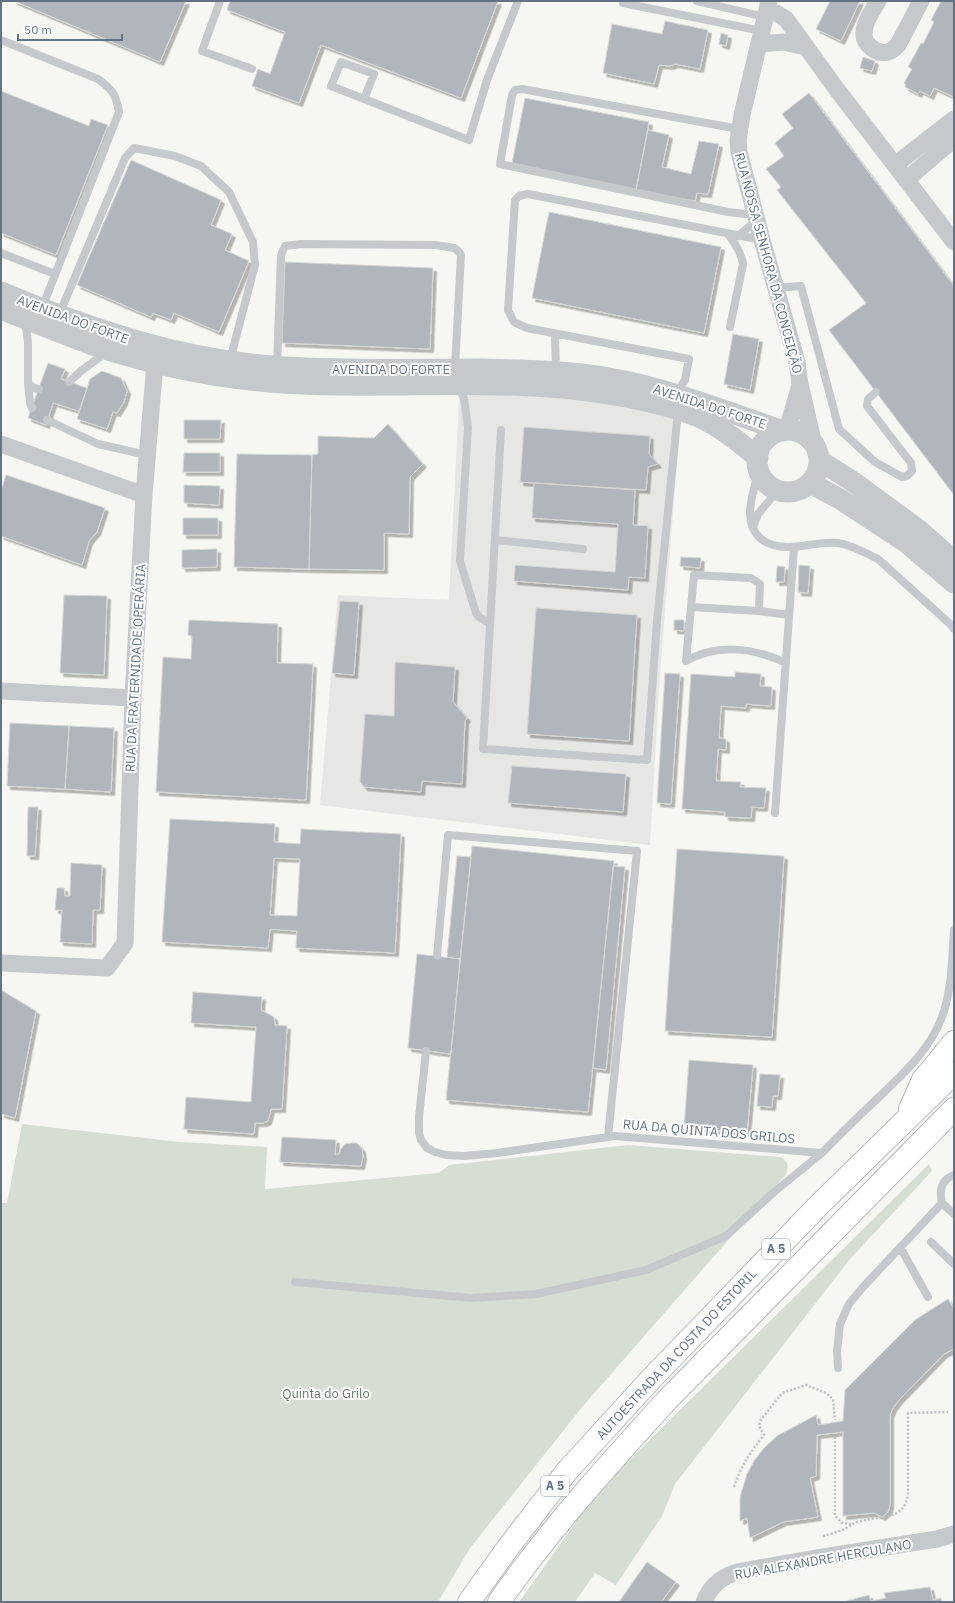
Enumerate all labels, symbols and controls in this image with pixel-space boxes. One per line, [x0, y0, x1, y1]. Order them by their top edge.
scale bar [18, 16, 122, 42]
text: 50 m [24, 22, 52, 37]
street label: RUA NOSSA SENHORA DA CONCEIÇÃO [731, 151, 806, 375]
street label: AVENIDA DO FORTE [15, 291, 131, 348]
street label: AVENIDA DO FORTE [332, 361, 450, 378]
street label: AVENIDA DO FORTE [651, 380, 769, 433]
street label: RUA DA FRATERNIDADE OPERÁRIA [122, 563, 149, 773]
street label: RUA DA QUINTA DOS GRILOS [622, 1116, 796, 1147]
road number: A 5 [762, 1239, 790, 1259]
street label: AUTOESTRADA DA COSTA DO ESTORIL [593, 1265, 760, 1443]
park label: Quinta do Grilo [282, 1385, 370, 1402]
road number: A 5 [541, 1476, 569, 1496]
street label: RUA ALEXANDRE HERCULANO [733, 1536, 913, 1583]

